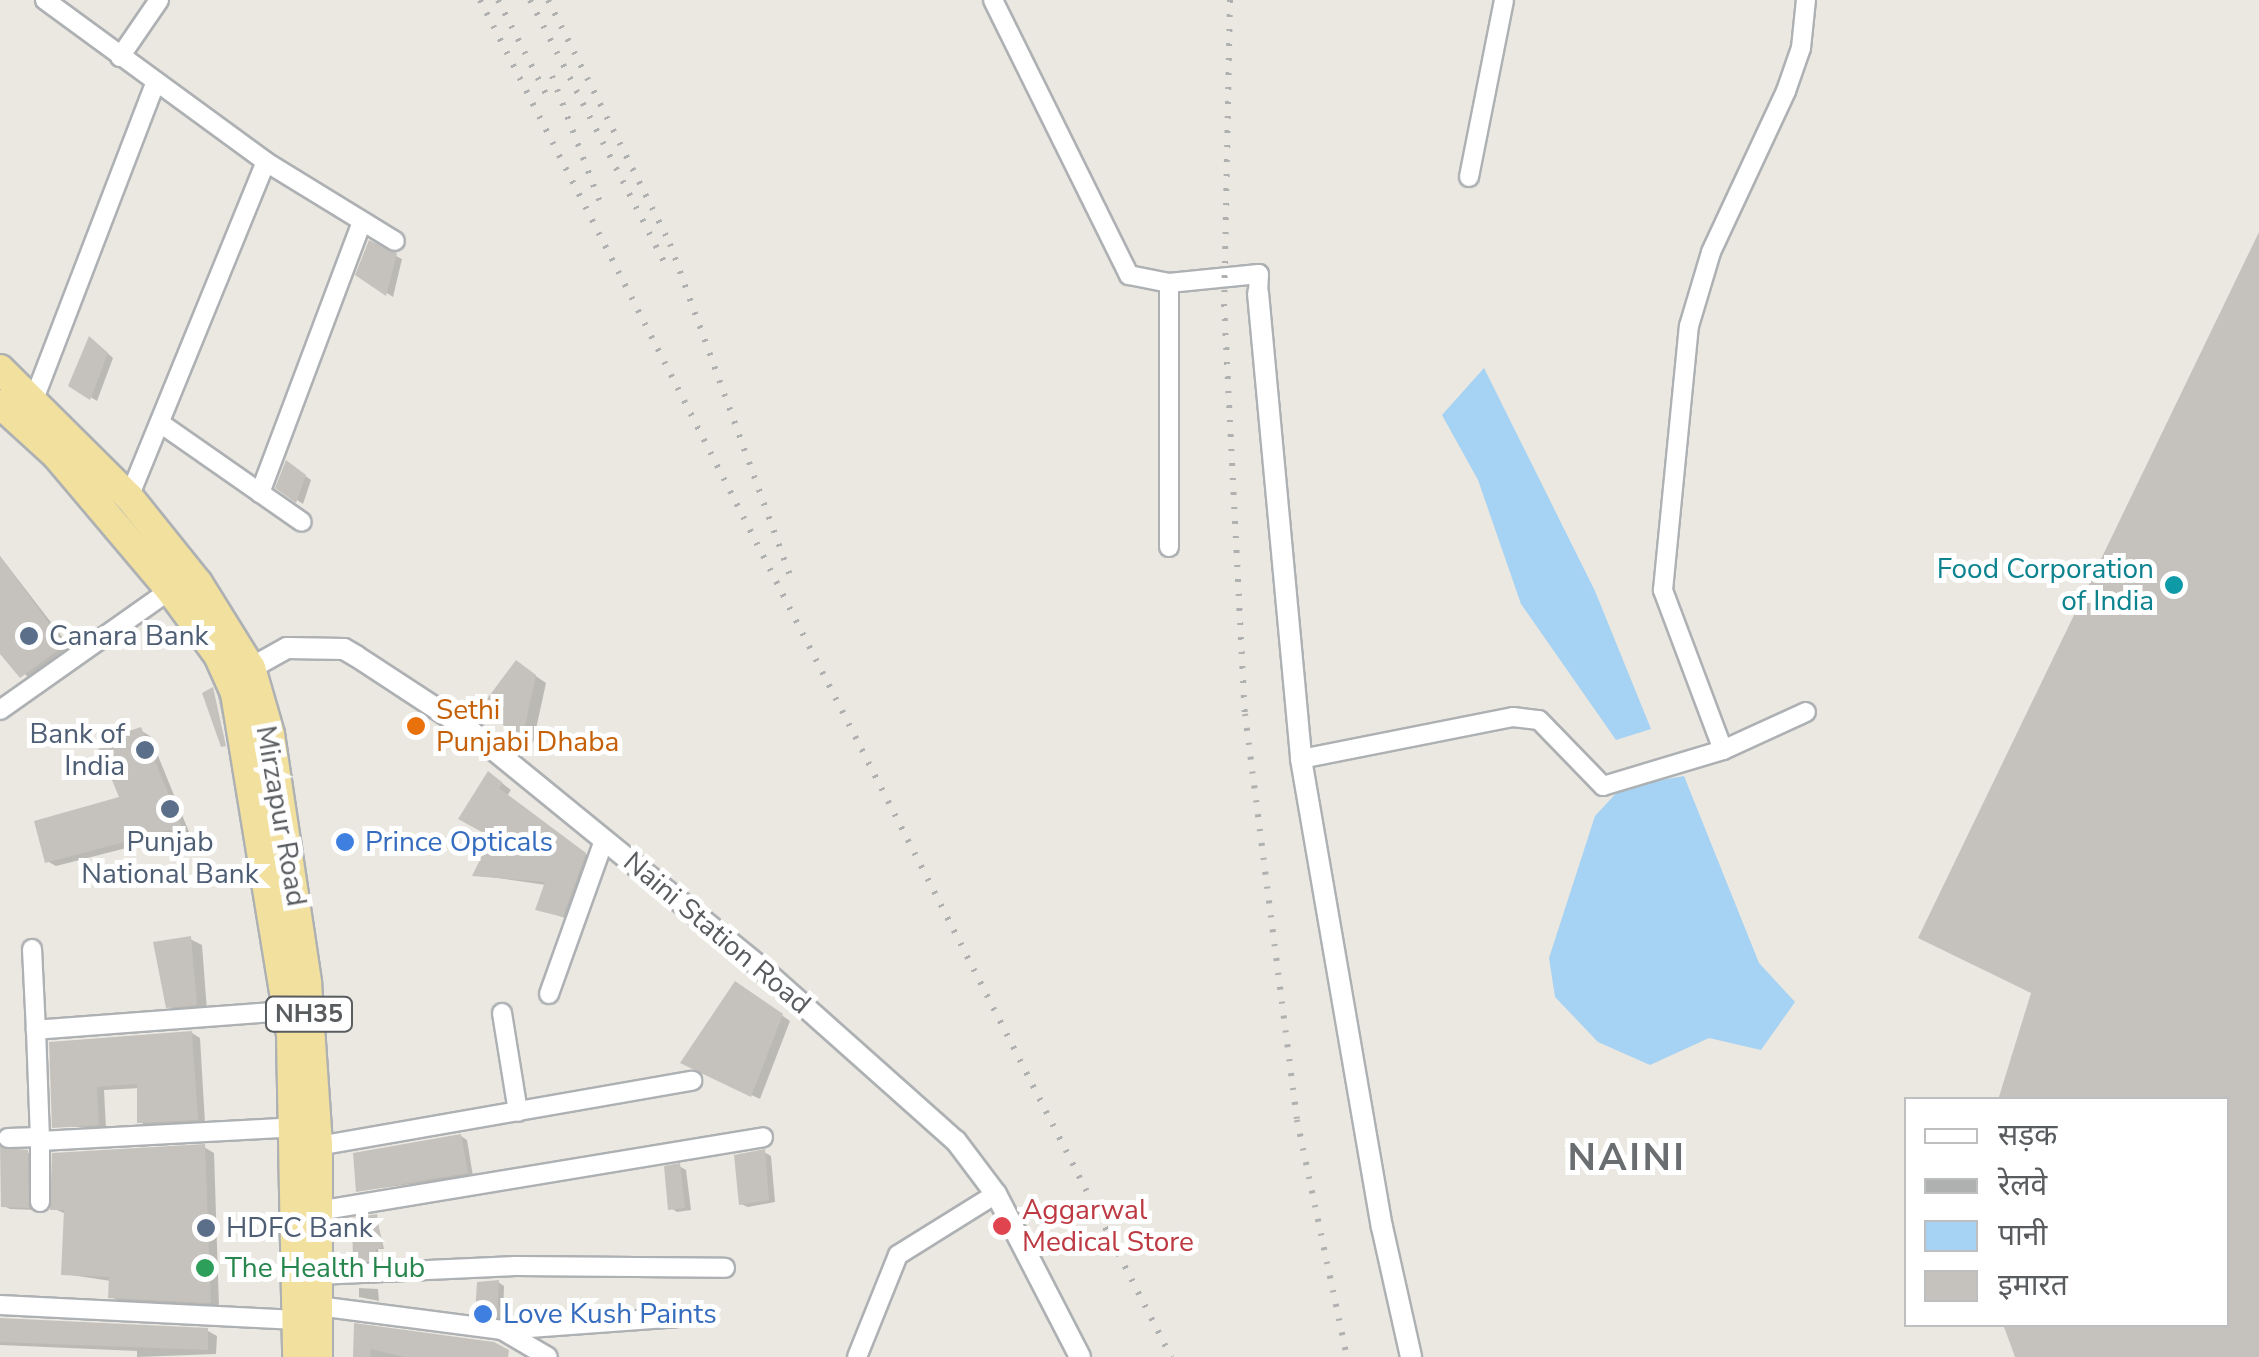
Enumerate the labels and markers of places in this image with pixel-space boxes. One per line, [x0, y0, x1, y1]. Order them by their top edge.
place label: Food Corporation of India [1937, 552, 2154, 618]
marker: Food Corporation of India [2163, 574, 2185, 596]
place label: Canara Bank [49, 619, 209, 653]
marker: Canara Bank [18, 625, 40, 647]
place label: Sethi Punjabi Dhaba [436, 693, 619, 759]
marker: Sethi Punjabi Dhaba [405, 715, 427, 737]
place label: Bank of India [29, 717, 125, 783]
marker: Bank of India [134, 739, 156, 761]
marker: Punjab National Bank [159, 798, 181, 820]
place label: Punjab National Bank [81, 825, 259, 891]
place label: Prince Opticals [365, 825, 553, 859]
marker: Prince Opticals [334, 831, 356, 853]
place label: Aggarwal Medical Store [1022, 1193, 1194, 1259]
place label: HDFC Bank [226, 1211, 373, 1245]
marker: Aggarwal Medical Store [991, 1215, 1013, 1237]
marker: HDFC Bank [195, 1217, 217, 1239]
place label: The Health Hub [225, 1251, 425, 1285]
marker: The Health Hub [194, 1257, 216, 1279]
place label: Love Kush Paints [503, 1297, 717, 1331]
marker: Love Kush Paints [472, 1303, 494, 1325]

